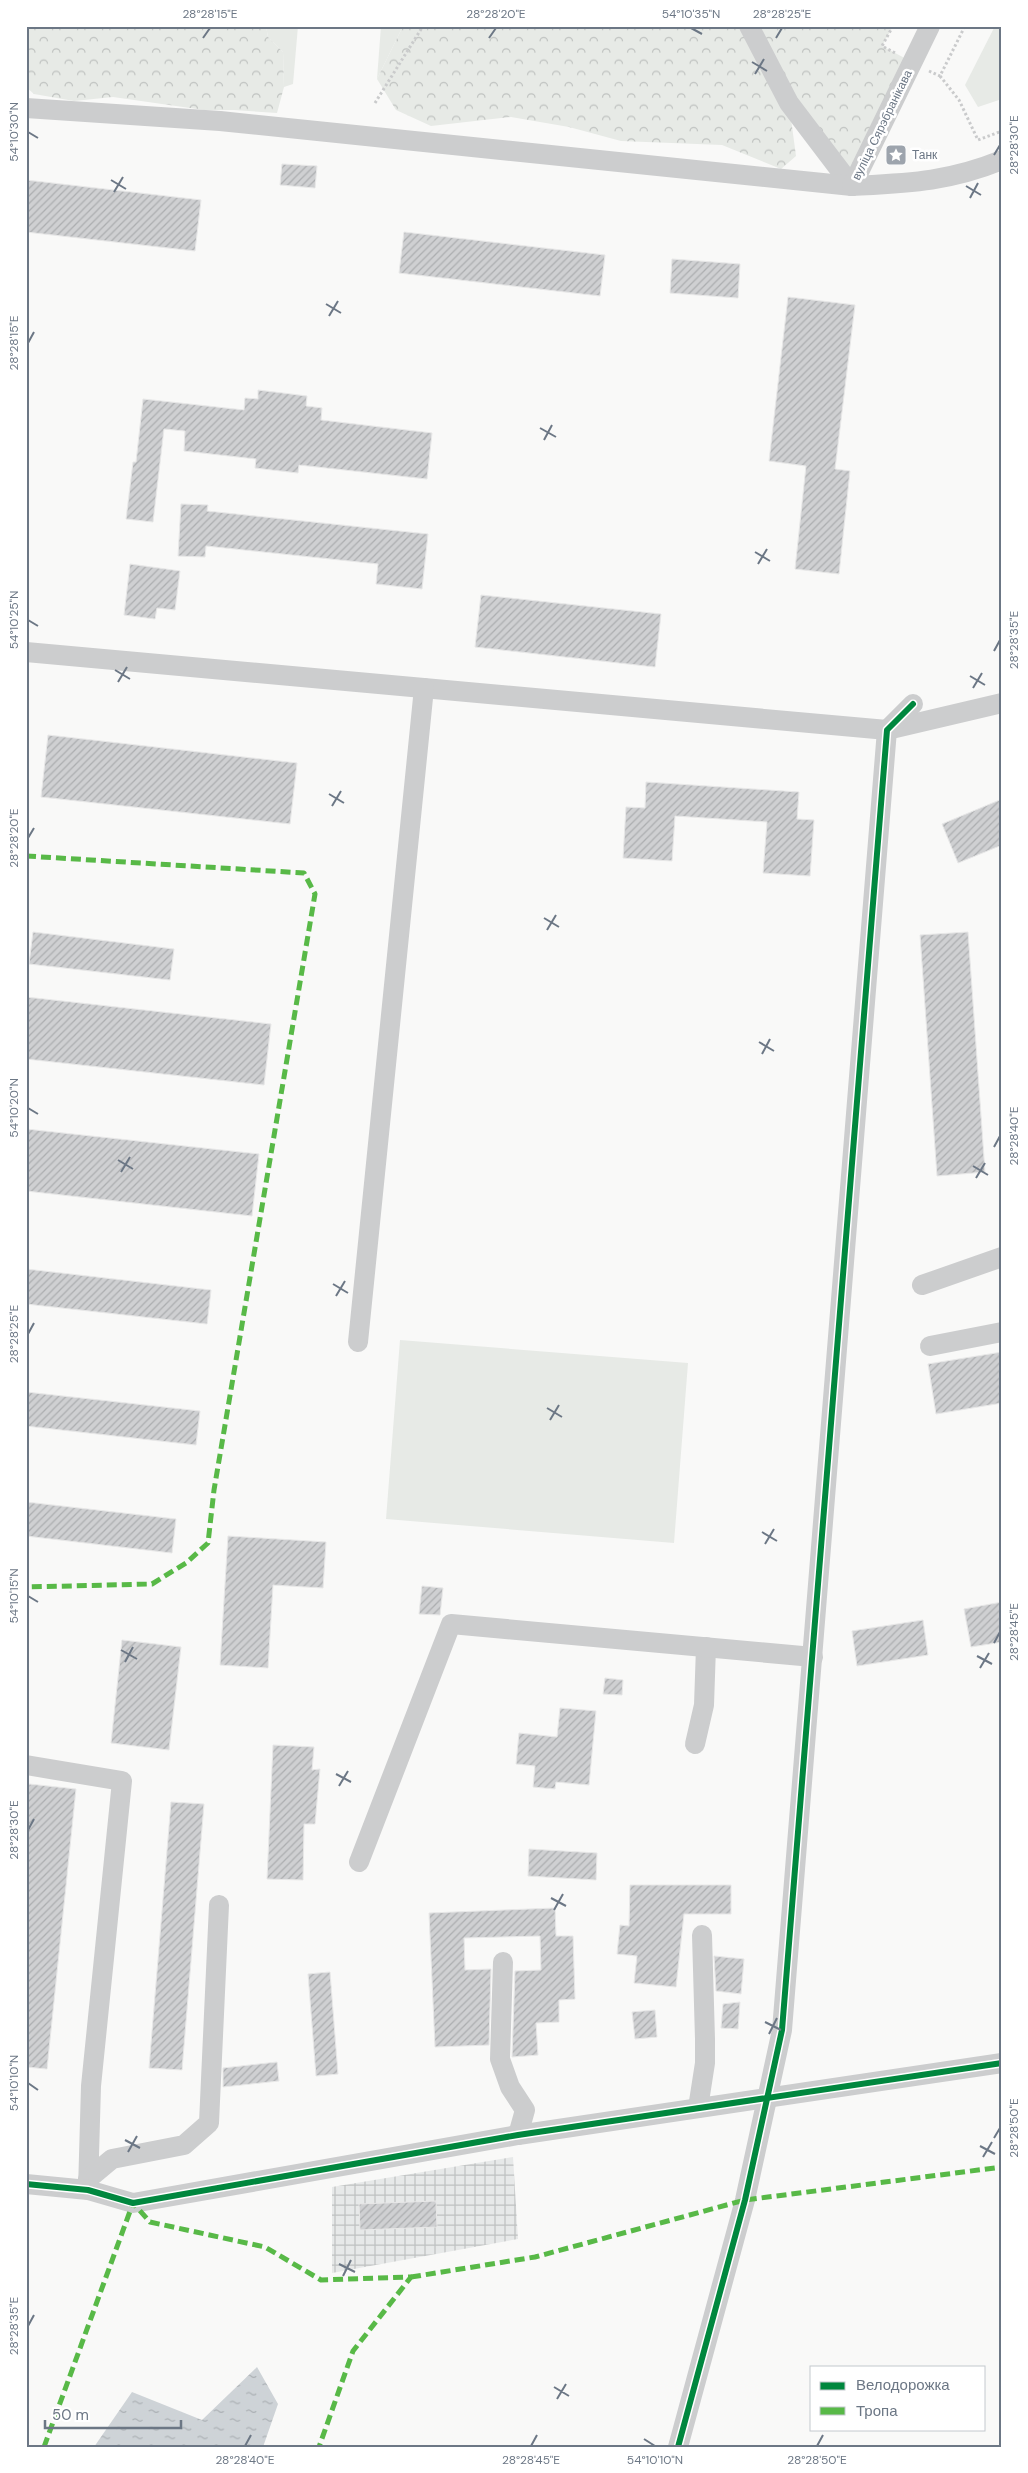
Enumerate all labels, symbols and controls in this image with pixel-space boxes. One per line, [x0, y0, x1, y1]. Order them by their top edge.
text: 28°28'15"E [182, 6, 238, 22]
text: 28°28'20"E [466, 6, 526, 22]
text: 54°10'35"N [662, 6, 720, 22]
text: 28°28'25"E [753, 6, 811, 22]
street label: вуліца Сярэбранікава [848, 67, 916, 183]
text: 54°10'30"N [6, 102, 22, 162]
text: 28°28'30"E [1006, 115, 1022, 175]
place icon: Танк [884, 143, 908, 167]
place label: Танк [912, 147, 938, 163]
text: 28°28'15"E [6, 315, 22, 371]
text: 54°10'25"N [6, 591, 22, 649]
text: 28°28'35"E [1006, 611, 1022, 669]
text: 28°28'20"E [6, 808, 22, 868]
text: 54°10'20"N [6, 1078, 22, 1138]
text: 28°28'40"E [1006, 1106, 1022, 1166]
text: 28°28'25"E [6, 1305, 22, 1363]
text: 54°10'15"N [6, 1568, 22, 1624]
text: 28°28'45"E [1006, 1603, 1022, 1661]
text: 28°28'30"E [6, 1800, 22, 1860]
text: 54°10'10"N [6, 2055, 22, 2111]
text: 28°28'50"E [1006, 2098, 1022, 2158]
text: 28°28'35"E [6, 2297, 22, 2355]
legend [810, 2366, 986, 2430]
text: Велодорожка [856, 2375, 950, 2395]
scale bar [45, 2398, 181, 2430]
text: Тропа [856, 2401, 898, 2421]
text: 50 m [52, 2405, 89, 2425]
text: 28°28'40"E [215, 2452, 275, 2468]
text: 28°28'45"E [502, 2452, 560, 2468]
text: 54°10'10"N [627, 2452, 683, 2468]
text: 28°28'50"E [787, 2452, 847, 2468]

